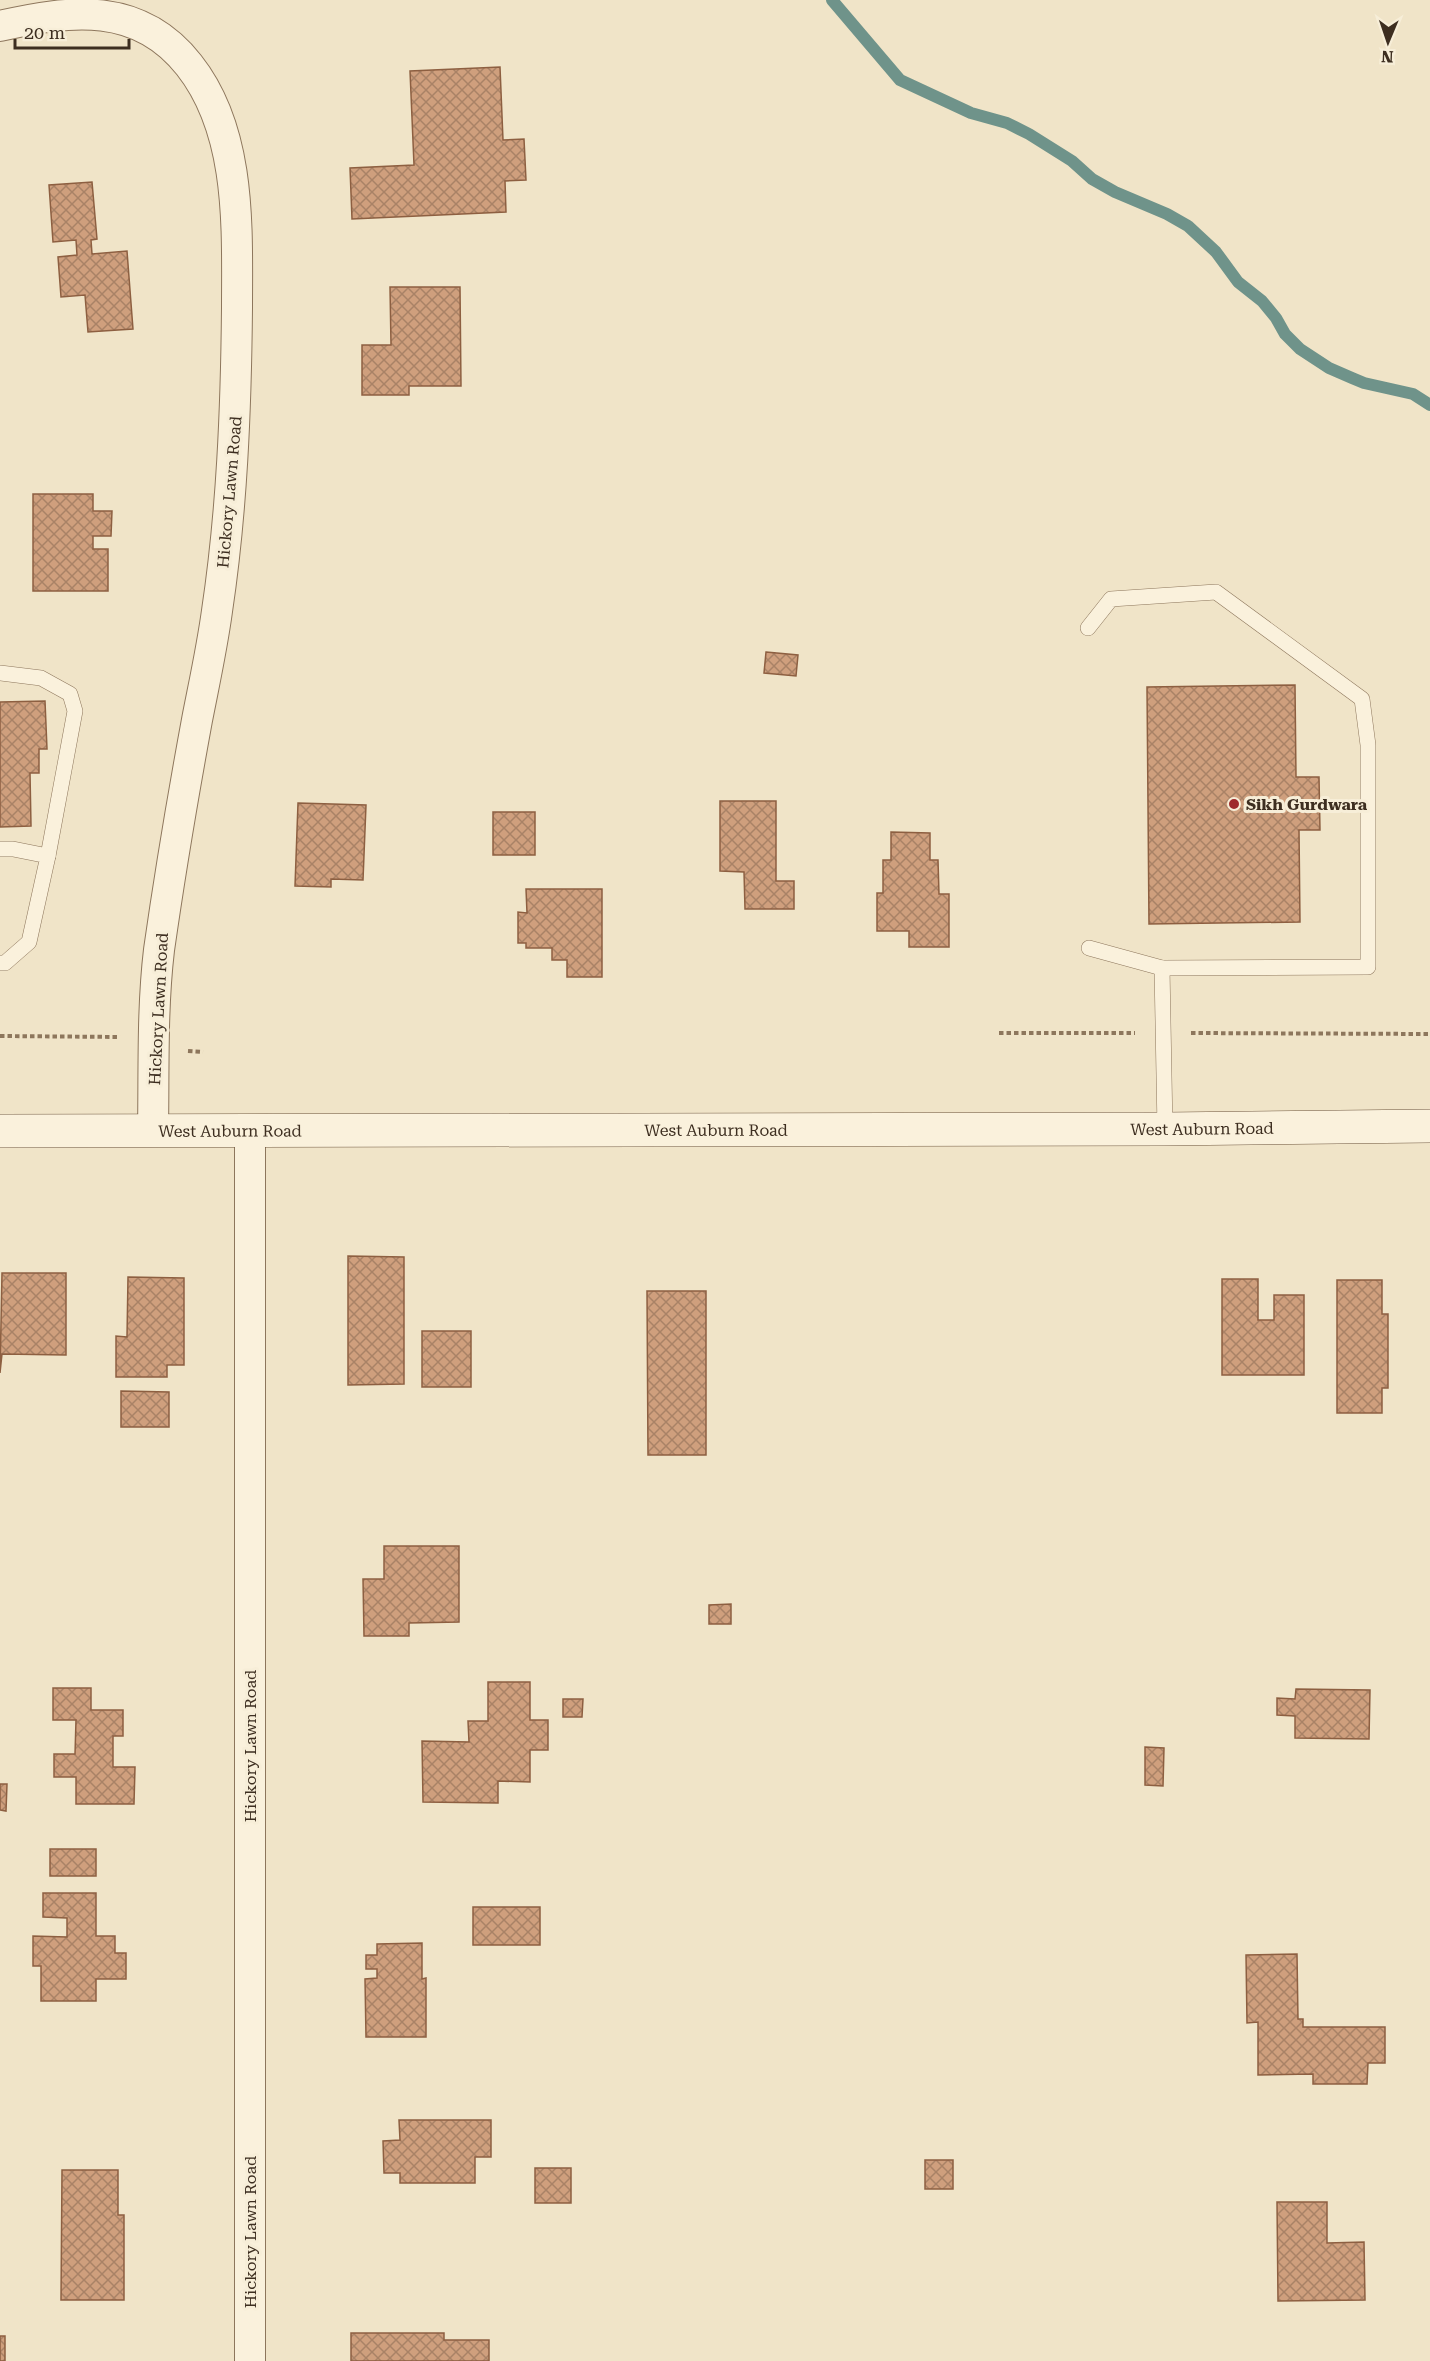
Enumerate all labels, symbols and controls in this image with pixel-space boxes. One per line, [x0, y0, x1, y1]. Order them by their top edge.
scale bar [15, 12, 129, 50]
north arrow [1358, 12, 1418, 72]
text: 20 m [24, 22, 65, 43]
text: N [1381, 47, 1394, 66]
street label: Hickory Lawn Road [213, 415, 246, 569]
place label: Sikh Gurdwara [1246, 795, 1368, 814]
marker: Sikh Gurdwara [1227, 797, 1241, 811]
street label: Hickory Lawn Road [145, 932, 172, 1086]
street label: West Auburn Road [1130, 1119, 1274, 1139]
street label: West Auburn Road [158, 1121, 302, 1141]
street label: West Auburn Road [644, 1121, 788, 1140]
street label: Hickory Lawn Road [241, 1670, 260, 1822]
street label: Hickory Lawn Road [241, 2156, 260, 2308]

